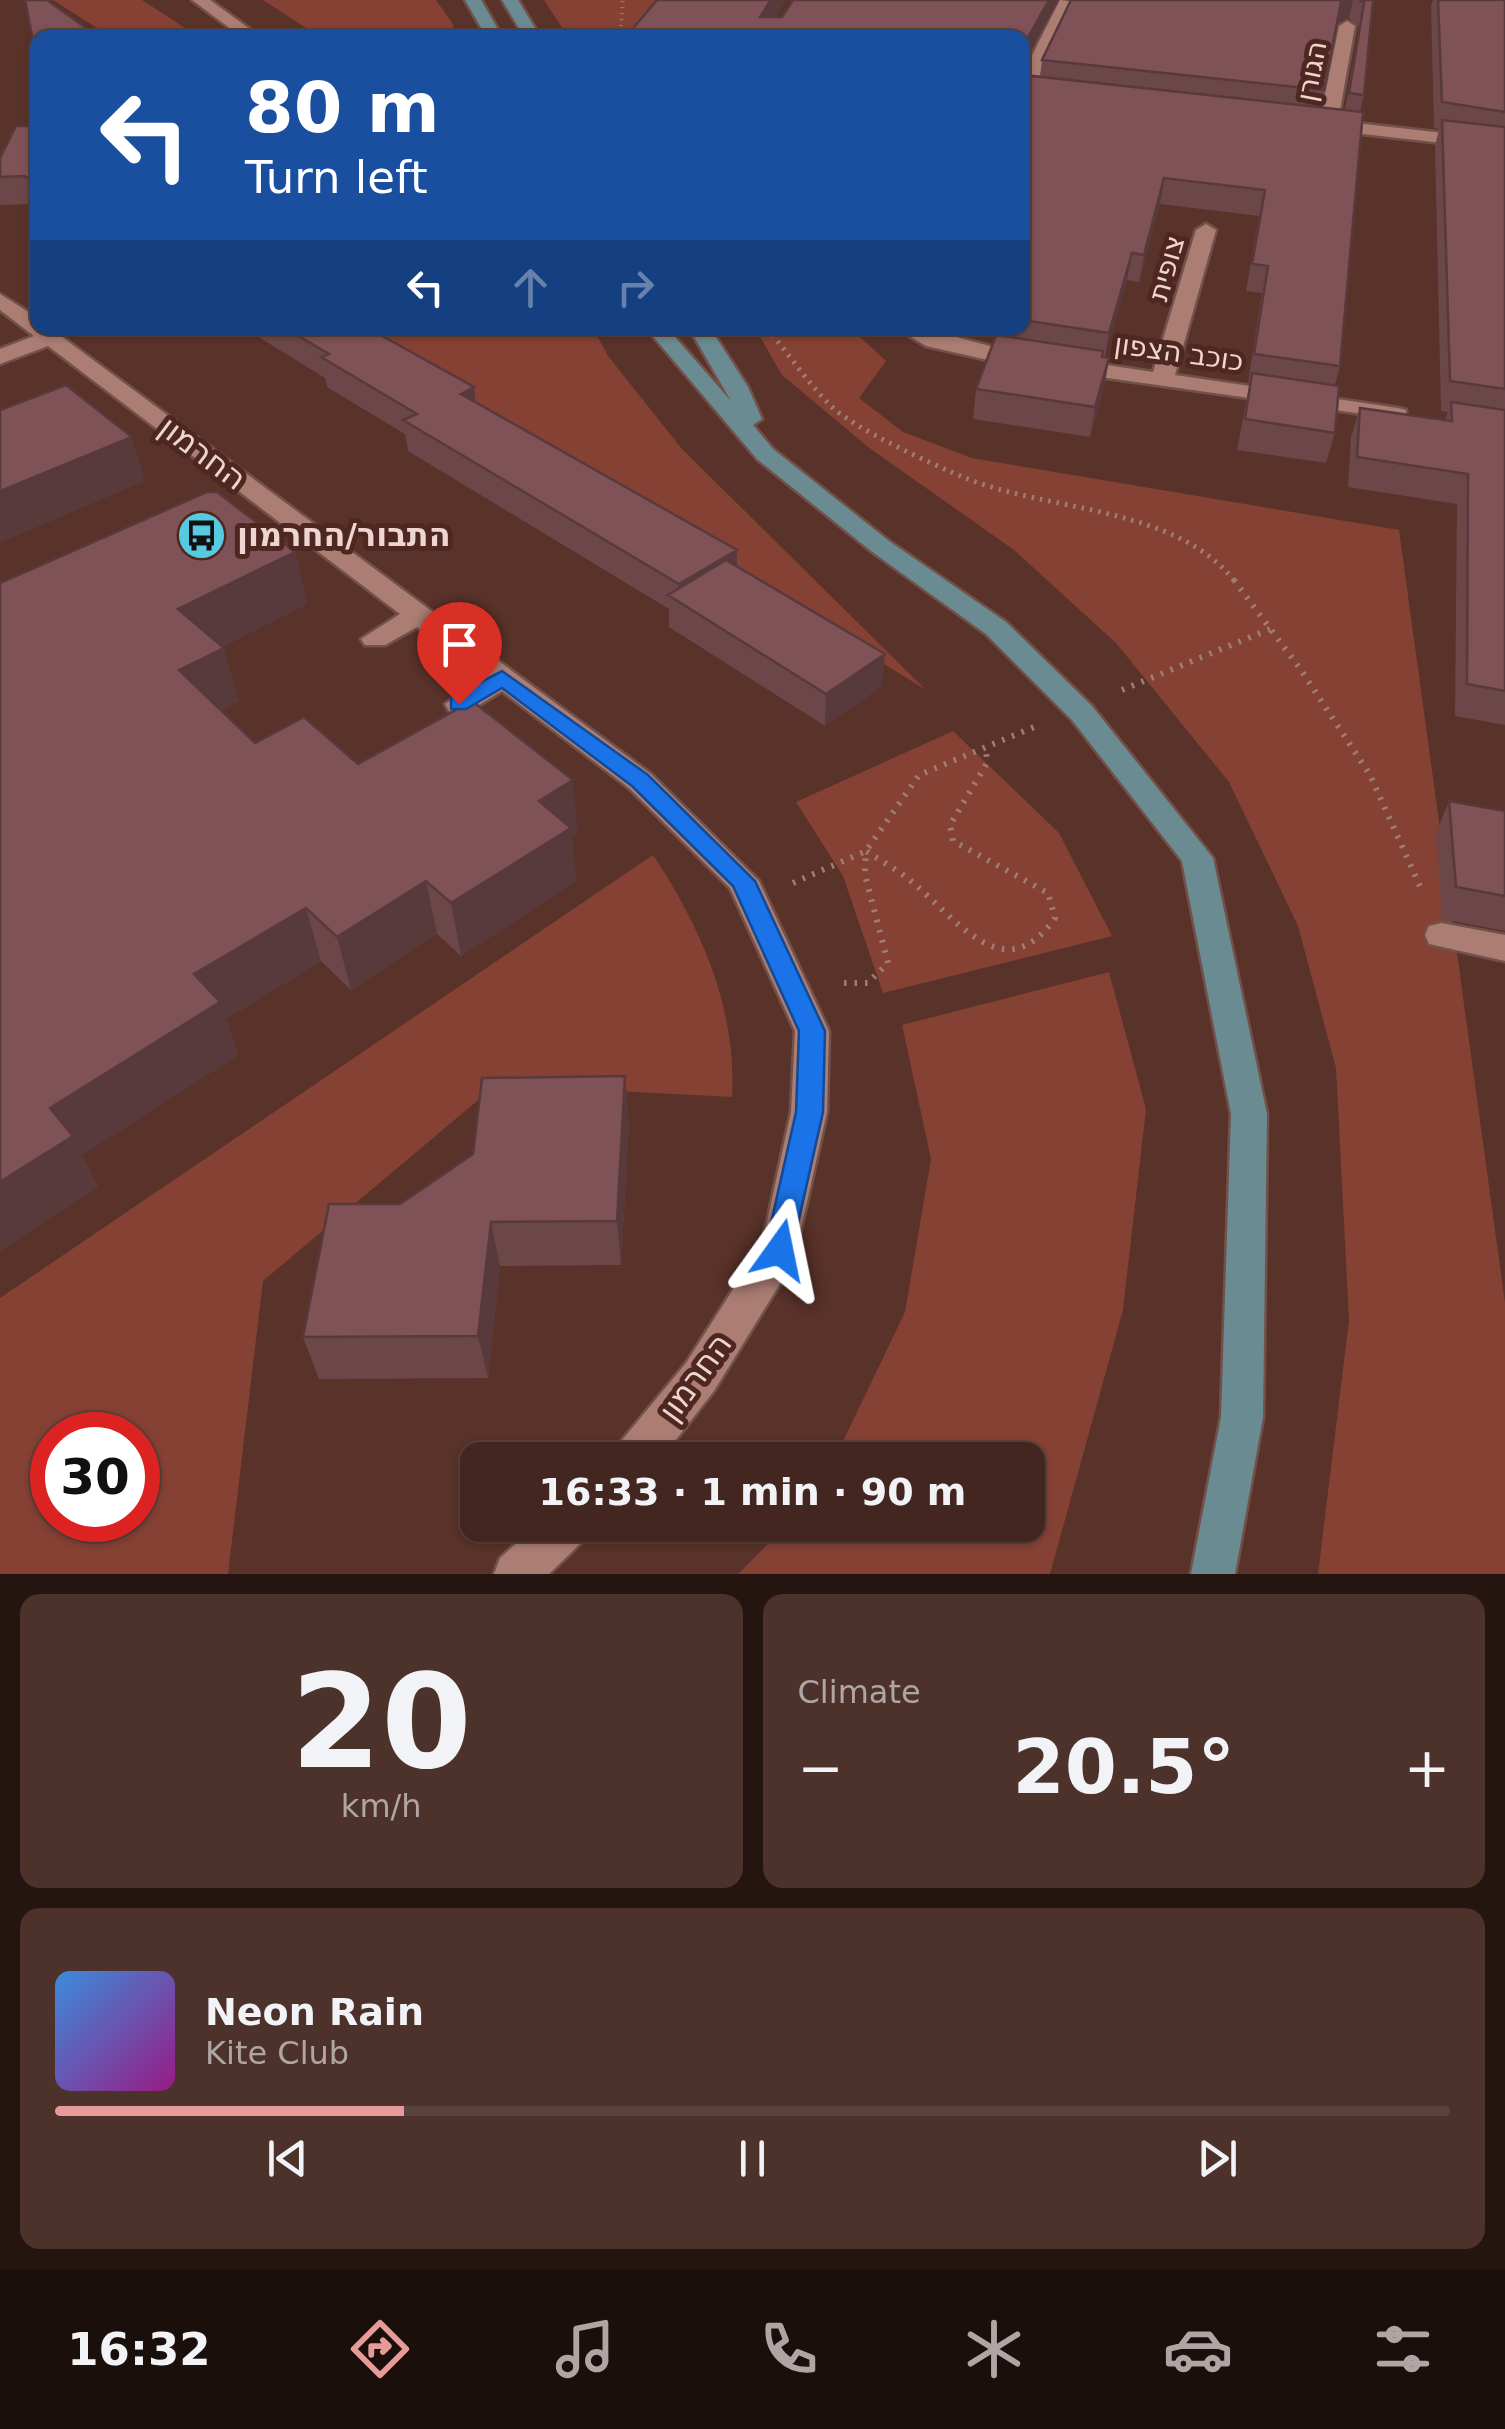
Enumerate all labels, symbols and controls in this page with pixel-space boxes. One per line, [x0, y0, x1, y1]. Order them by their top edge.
street label: הגורן [1289, 38, 1333, 104]
text: 80 m [245, 67, 440, 149]
icon: left [80, 70, 210, 200]
text: Turn left [245, 151, 428, 204]
street label: צופית [1141, 232, 1191, 305]
icon: left [398, 260, 453, 315]
icon: ahead [503, 260, 558, 315]
icon: right [608, 260, 663, 315]
street label: כוכב הצפון [1112, 327, 1246, 378]
street label: החרמון [152, 408, 254, 498]
bus stop icon: התבור/החרמון [176, 509, 228, 561]
place label: התבור/החרמון [237, 516, 451, 554]
pin [417, 602, 502, 705]
icon: arrive [432, 617, 487, 672]
position arrow [728, 1198, 832, 1302]
street label: החרמון [651, 1326, 739, 1428]
speed limit sign: 30 [30, 1412, 160, 1542]
text: 16:33 · 1 min · 90 m [539, 1470, 966, 1514]
text: 20 [291, 1646, 472, 1798]
text: Climate [798, 1673, 921, 1711]
text: 20.5° [1012, 1723, 1235, 1811]
text: − [798, 1736, 844, 1800]
text: + [1404, 1736, 1450, 1800]
text: km/h [341, 1787, 422, 1825]
text: Neon Rain [205, 1990, 424, 2034]
text: Kite Club [205, 2034, 349, 2072]
icon: previous [260, 2131, 315, 2186]
icon: pause [725, 2131, 780, 2186]
icon: next [1190, 2131, 1245, 2186]
icon: directions [345, 2314, 415, 2384]
icon: music [550, 2314, 620, 2384]
icon: phone [754, 2314, 824, 2384]
icon: climate [959, 2314, 1029, 2384]
icon: car [1163, 2314, 1233, 2384]
icon: filters [1368, 2314, 1438, 2384]
text: 16:32 [67, 2323, 211, 2376]

